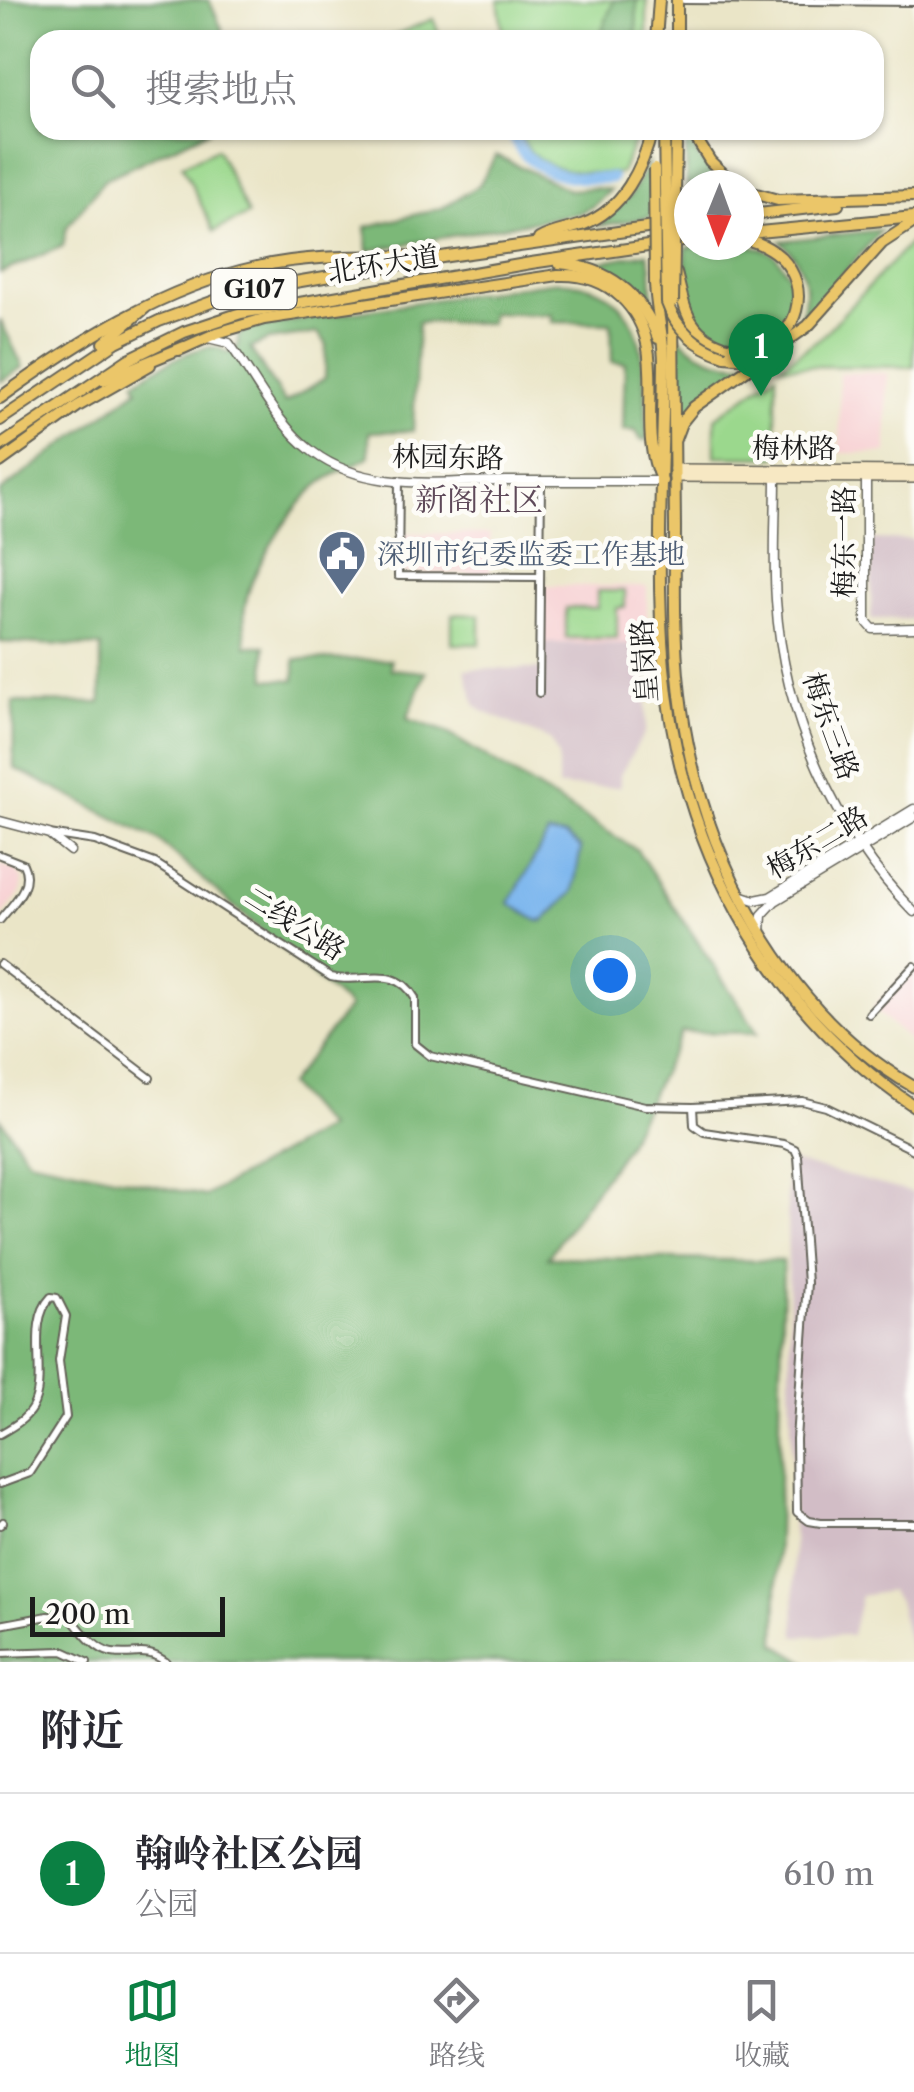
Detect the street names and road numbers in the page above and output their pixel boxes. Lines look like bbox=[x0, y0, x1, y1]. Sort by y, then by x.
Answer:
street label: 北环大道 bbox=[325, 238, 441, 290]
road number: G107 bbox=[212, 269, 296, 309]
street label: 梅林路 bbox=[752, 431, 836, 465]
street label: 林园东路 bbox=[392, 439, 504, 475]
street label: 梅东一路 bbox=[827, 486, 861, 598]
street label: 皇岗路 bbox=[624, 618, 664, 704]
street label: 梅东三路 bbox=[796, 668, 866, 784]
street label: 梅东二路 bbox=[760, 799, 874, 885]
street label: 二线公路 bbox=[238, 879, 352, 967]

